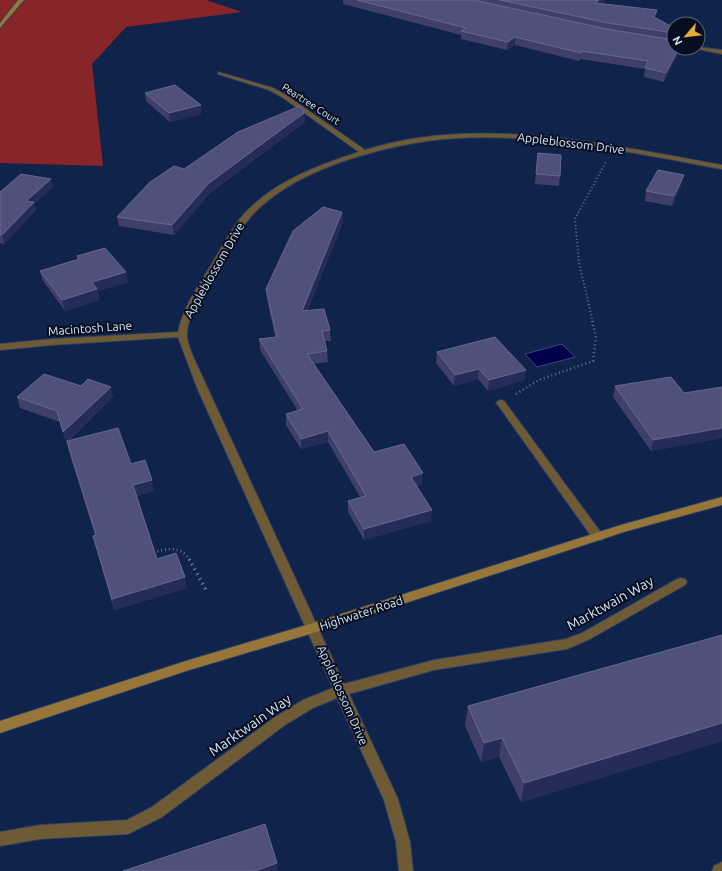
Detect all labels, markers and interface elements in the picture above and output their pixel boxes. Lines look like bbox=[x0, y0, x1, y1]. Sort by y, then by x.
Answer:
north arrow bbox=[666, 16, 706, 56]
text: N bbox=[670, 34, 684, 47]
street label: Peartree Court bbox=[280, 81, 342, 127]
street label: Appleblossom Drive bbox=[517, 130, 625, 156]
street label: Appleblossom Drive bbox=[181, 220, 247, 320]
street label: Macintosh Lane bbox=[48, 319, 132, 337]
street label: Marktwain Way bbox=[564, 572, 656, 633]
street label: Highwater Road bbox=[318, 593, 404, 633]
street label: Appleblossom Drive bbox=[315, 643, 371, 747]
street label: Marktwain Way bbox=[206, 691, 294, 759]

